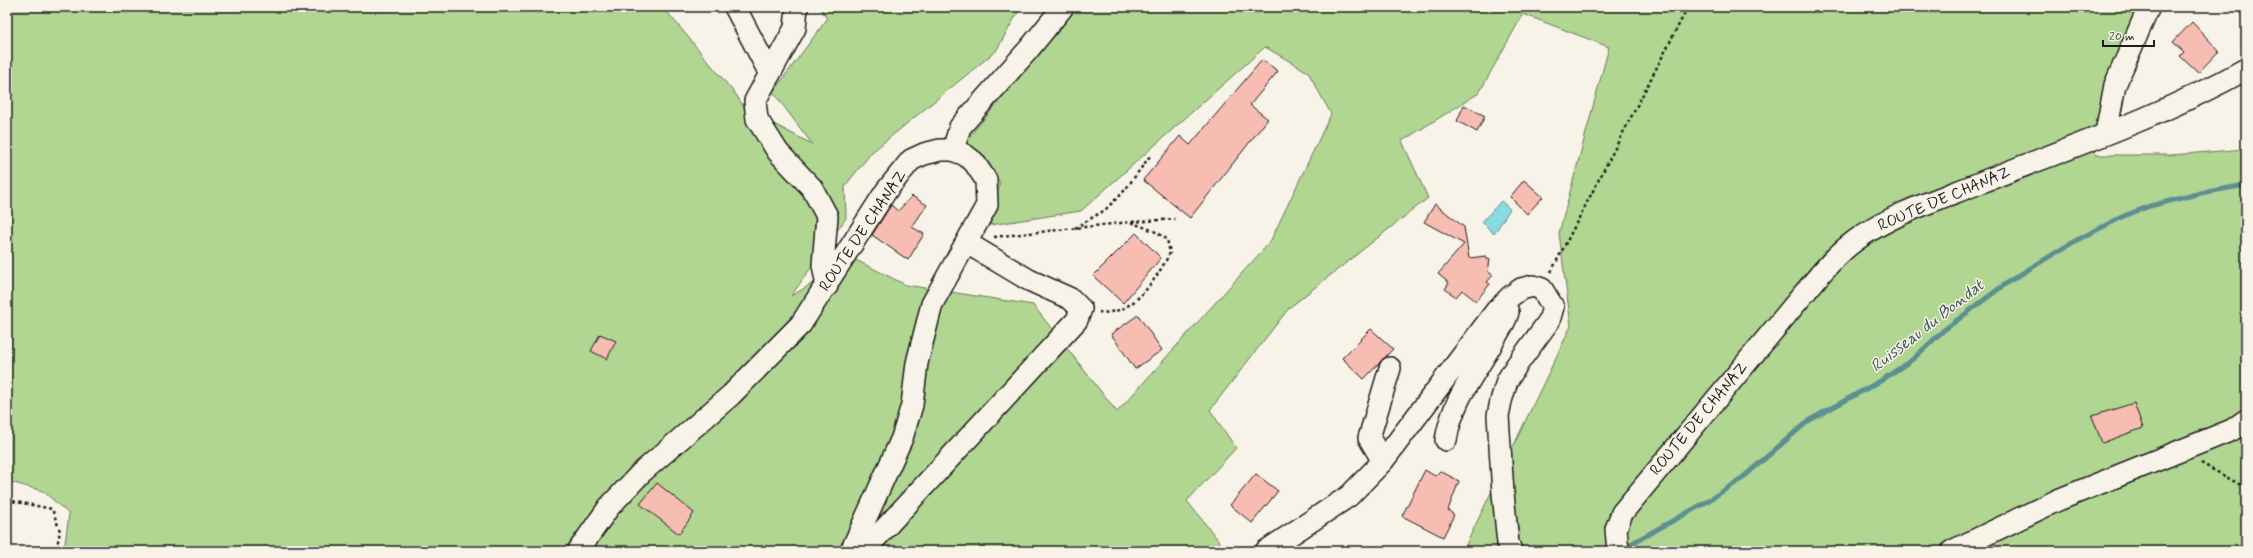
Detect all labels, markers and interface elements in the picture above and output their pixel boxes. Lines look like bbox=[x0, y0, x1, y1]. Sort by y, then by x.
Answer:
scale bar bbox=[2103, 22, 2154, 48]
text: 20 m bbox=[2109, 29, 2135, 45]
street label: ROUTE DE CHANAZ bbox=[1875, 162, 2013, 236]
street label: ROUTE DE CHANAZ bbox=[815, 166, 911, 296]
water label: Ruisseau du Bondat bbox=[1866, 274, 1989, 377]
street label: ROUTE DE CHANAZ bbox=[1645, 358, 1753, 480]

